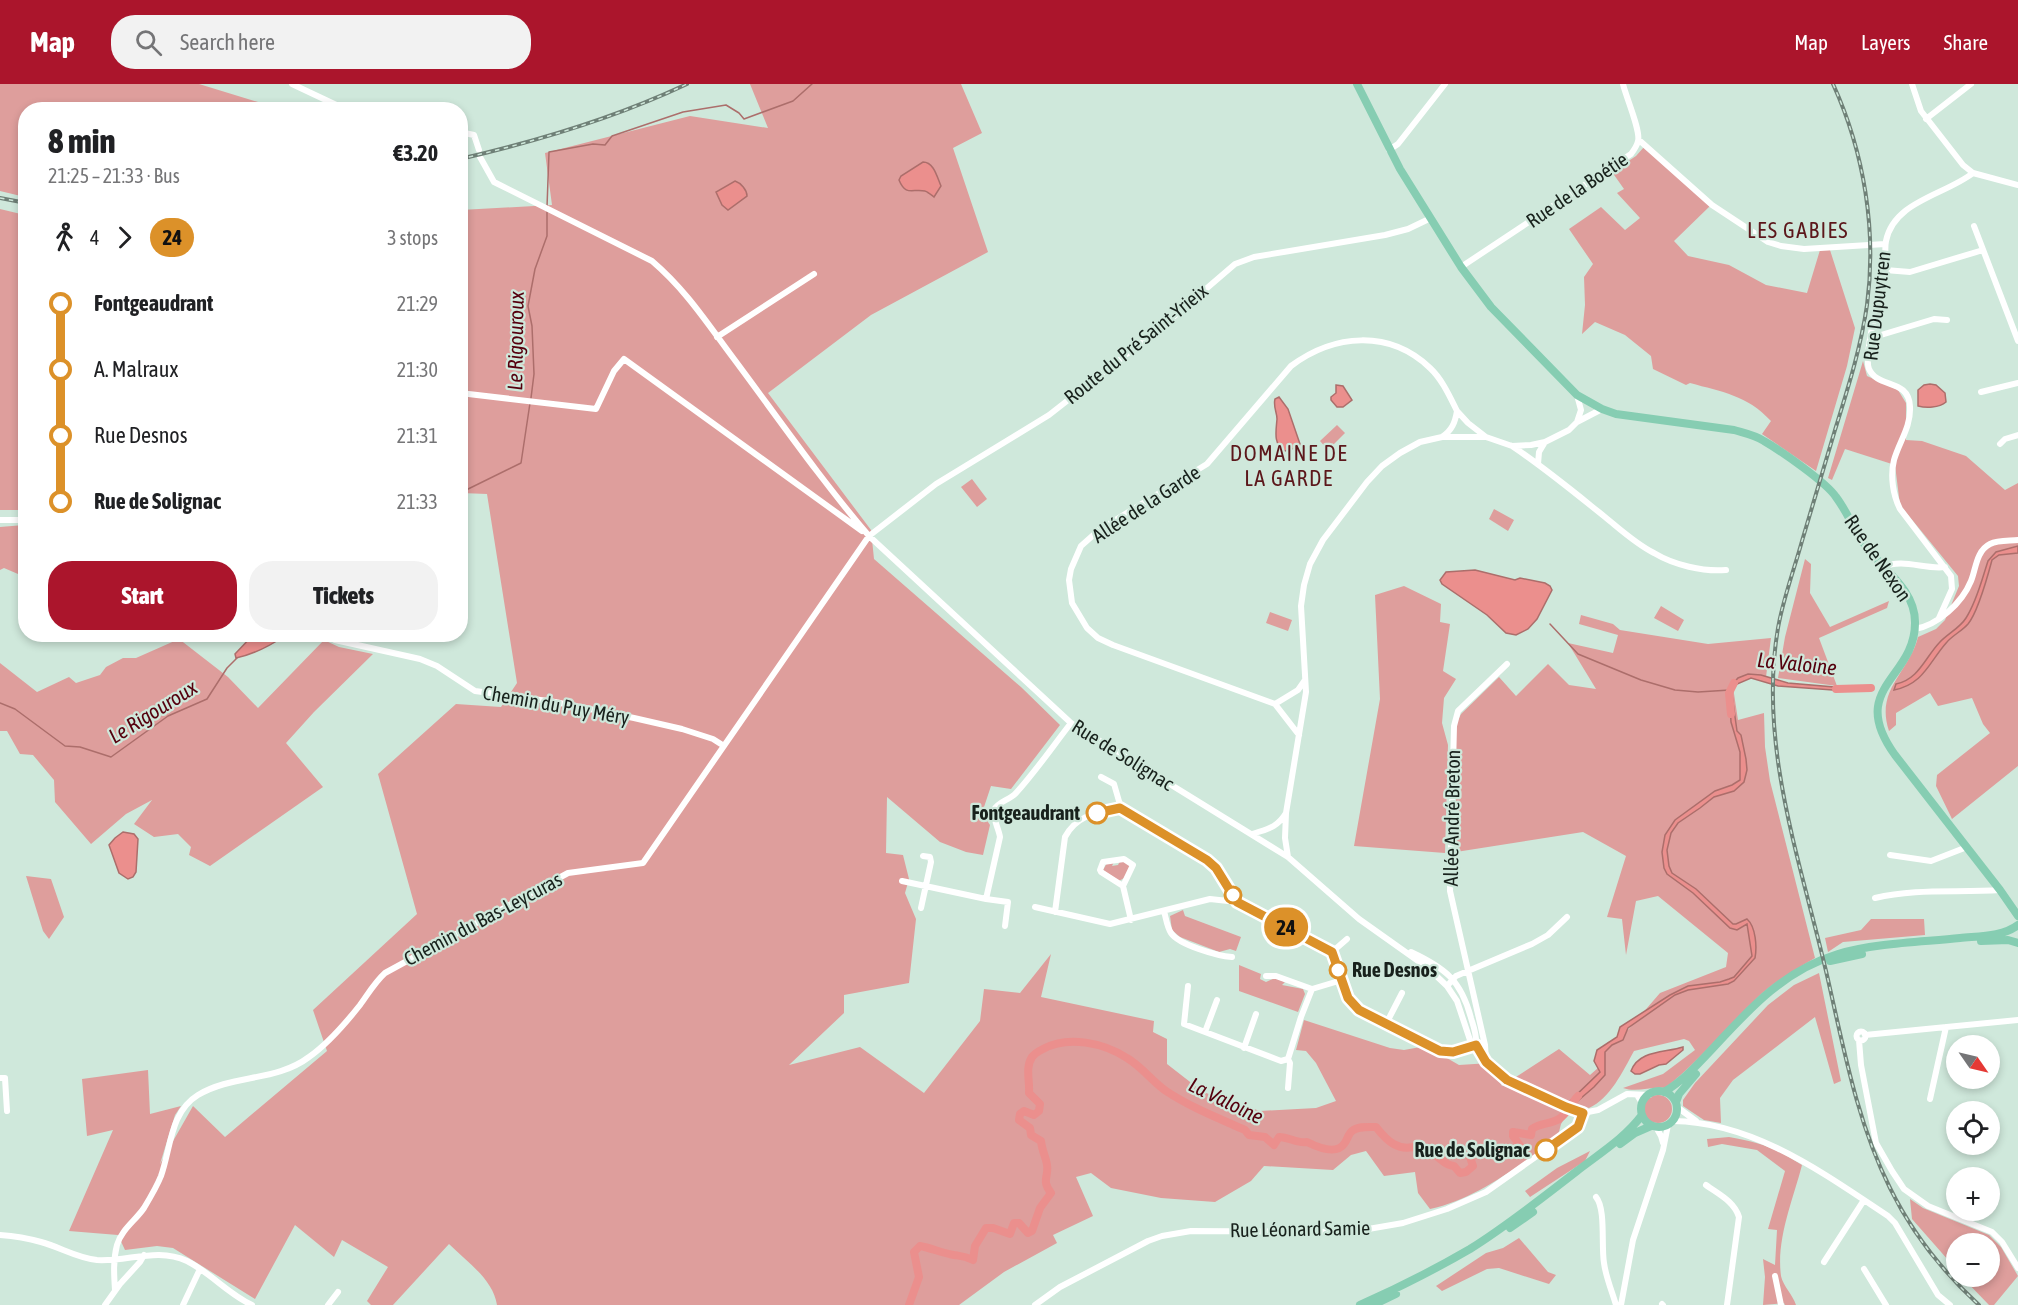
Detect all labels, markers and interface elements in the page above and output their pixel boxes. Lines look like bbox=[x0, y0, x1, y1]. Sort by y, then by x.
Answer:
search box bbox=[111, 15, 531, 69]
text: Map bbox=[30, 26, 75, 58]
icon: search bbox=[132, 26, 165, 59]
text: Search here bbox=[180, 29, 275, 55]
text: Map bbox=[1794, 30, 1828, 54]
text: Layers bbox=[1861, 30, 1911, 54]
text: Share bbox=[1944, 30, 1988, 54]
text: 8 min bbox=[48, 122, 115, 160]
text: €3.20 bbox=[393, 140, 438, 166]
street label: Rue de la Boétie bbox=[1522, 147, 1632, 232]
text: 21:25 – 21:33 · Bus bbox=[48, 164, 180, 187]
district label: LES GABIES bbox=[1747, 217, 1849, 243]
icon: walk bbox=[48, 221, 81, 254]
icon: forward bbox=[108, 221, 141, 254]
text: 24 bbox=[162, 225, 182, 249]
text: 4 bbox=[90, 226, 99, 249]
text: 3 stops bbox=[387, 226, 438, 249]
street label: Rue Dupuytren bbox=[1858, 250, 1895, 362]
street label: Route du Pré Saint-Yrieix bbox=[1059, 279, 1212, 408]
text: Fontgeaudrant bbox=[94, 290, 213, 316]
water label: Le Rigouroux bbox=[502, 291, 528, 391]
text: 21:29 bbox=[397, 292, 438, 315]
text: A. Malraux bbox=[94, 356, 178, 382]
text: 21:30 bbox=[397, 358, 438, 381]
text: Rue Desnos bbox=[94, 422, 187, 448]
text: 21:31 bbox=[397, 424, 438, 447]
district label: DOMAINE DE LA GARDE bbox=[1230, 440, 1348, 491]
street label: Allée de la Garde bbox=[1087, 460, 1204, 547]
text: Rue de Solignac bbox=[94, 488, 221, 514]
text: 21:33 bbox=[397, 490, 438, 513]
street label: Rue de Nexon bbox=[1840, 510, 1917, 605]
button: Start bbox=[48, 561, 237, 630]
button: Tickets bbox=[249, 561, 438, 630]
water label: La Valoine bbox=[1756, 647, 1838, 679]
water label: Le Rigouroux bbox=[104, 674, 201, 748]
street label: Chemin du Puy Méry bbox=[481, 680, 631, 729]
street label: Rue de Solignac bbox=[1068, 714, 1179, 795]
street label: Allée André Breton bbox=[1439, 749, 1464, 887]
place label: Fontgeaudrant bbox=[972, 801, 1080, 824]
marker: Fontgeaudrant bbox=[1086, 802, 1108, 824]
street label: Chemin du Bas-Leycuras bbox=[400, 867, 566, 970]
unlabelled marker bbox=[1224, 886, 1242, 904]
line badge: 24 bbox=[1259, 908, 1313, 946]
text: 24 bbox=[1276, 915, 1296, 939]
place label: Rue Desnos bbox=[1352, 958, 1437, 981]
marker: Rue Desnos bbox=[1329, 961, 1347, 979]
north arrow bbox=[1946, 1035, 2000, 1089]
map controls bbox=[1946, 1035, 2000, 1287]
water label: La Valoine bbox=[1185, 1072, 1268, 1128]
button: locate bbox=[1946, 1101, 2000, 1155]
place label: Rue de Solignac bbox=[1415, 1138, 1531, 1161]
marker: Rue de Solignac bbox=[1535, 1139, 1557, 1161]
button: + bbox=[1946, 1167, 2000, 1221]
street label: Rue Léonard Samie bbox=[1230, 1216, 1370, 1241]
button: − bbox=[1946, 1233, 2000, 1287]

